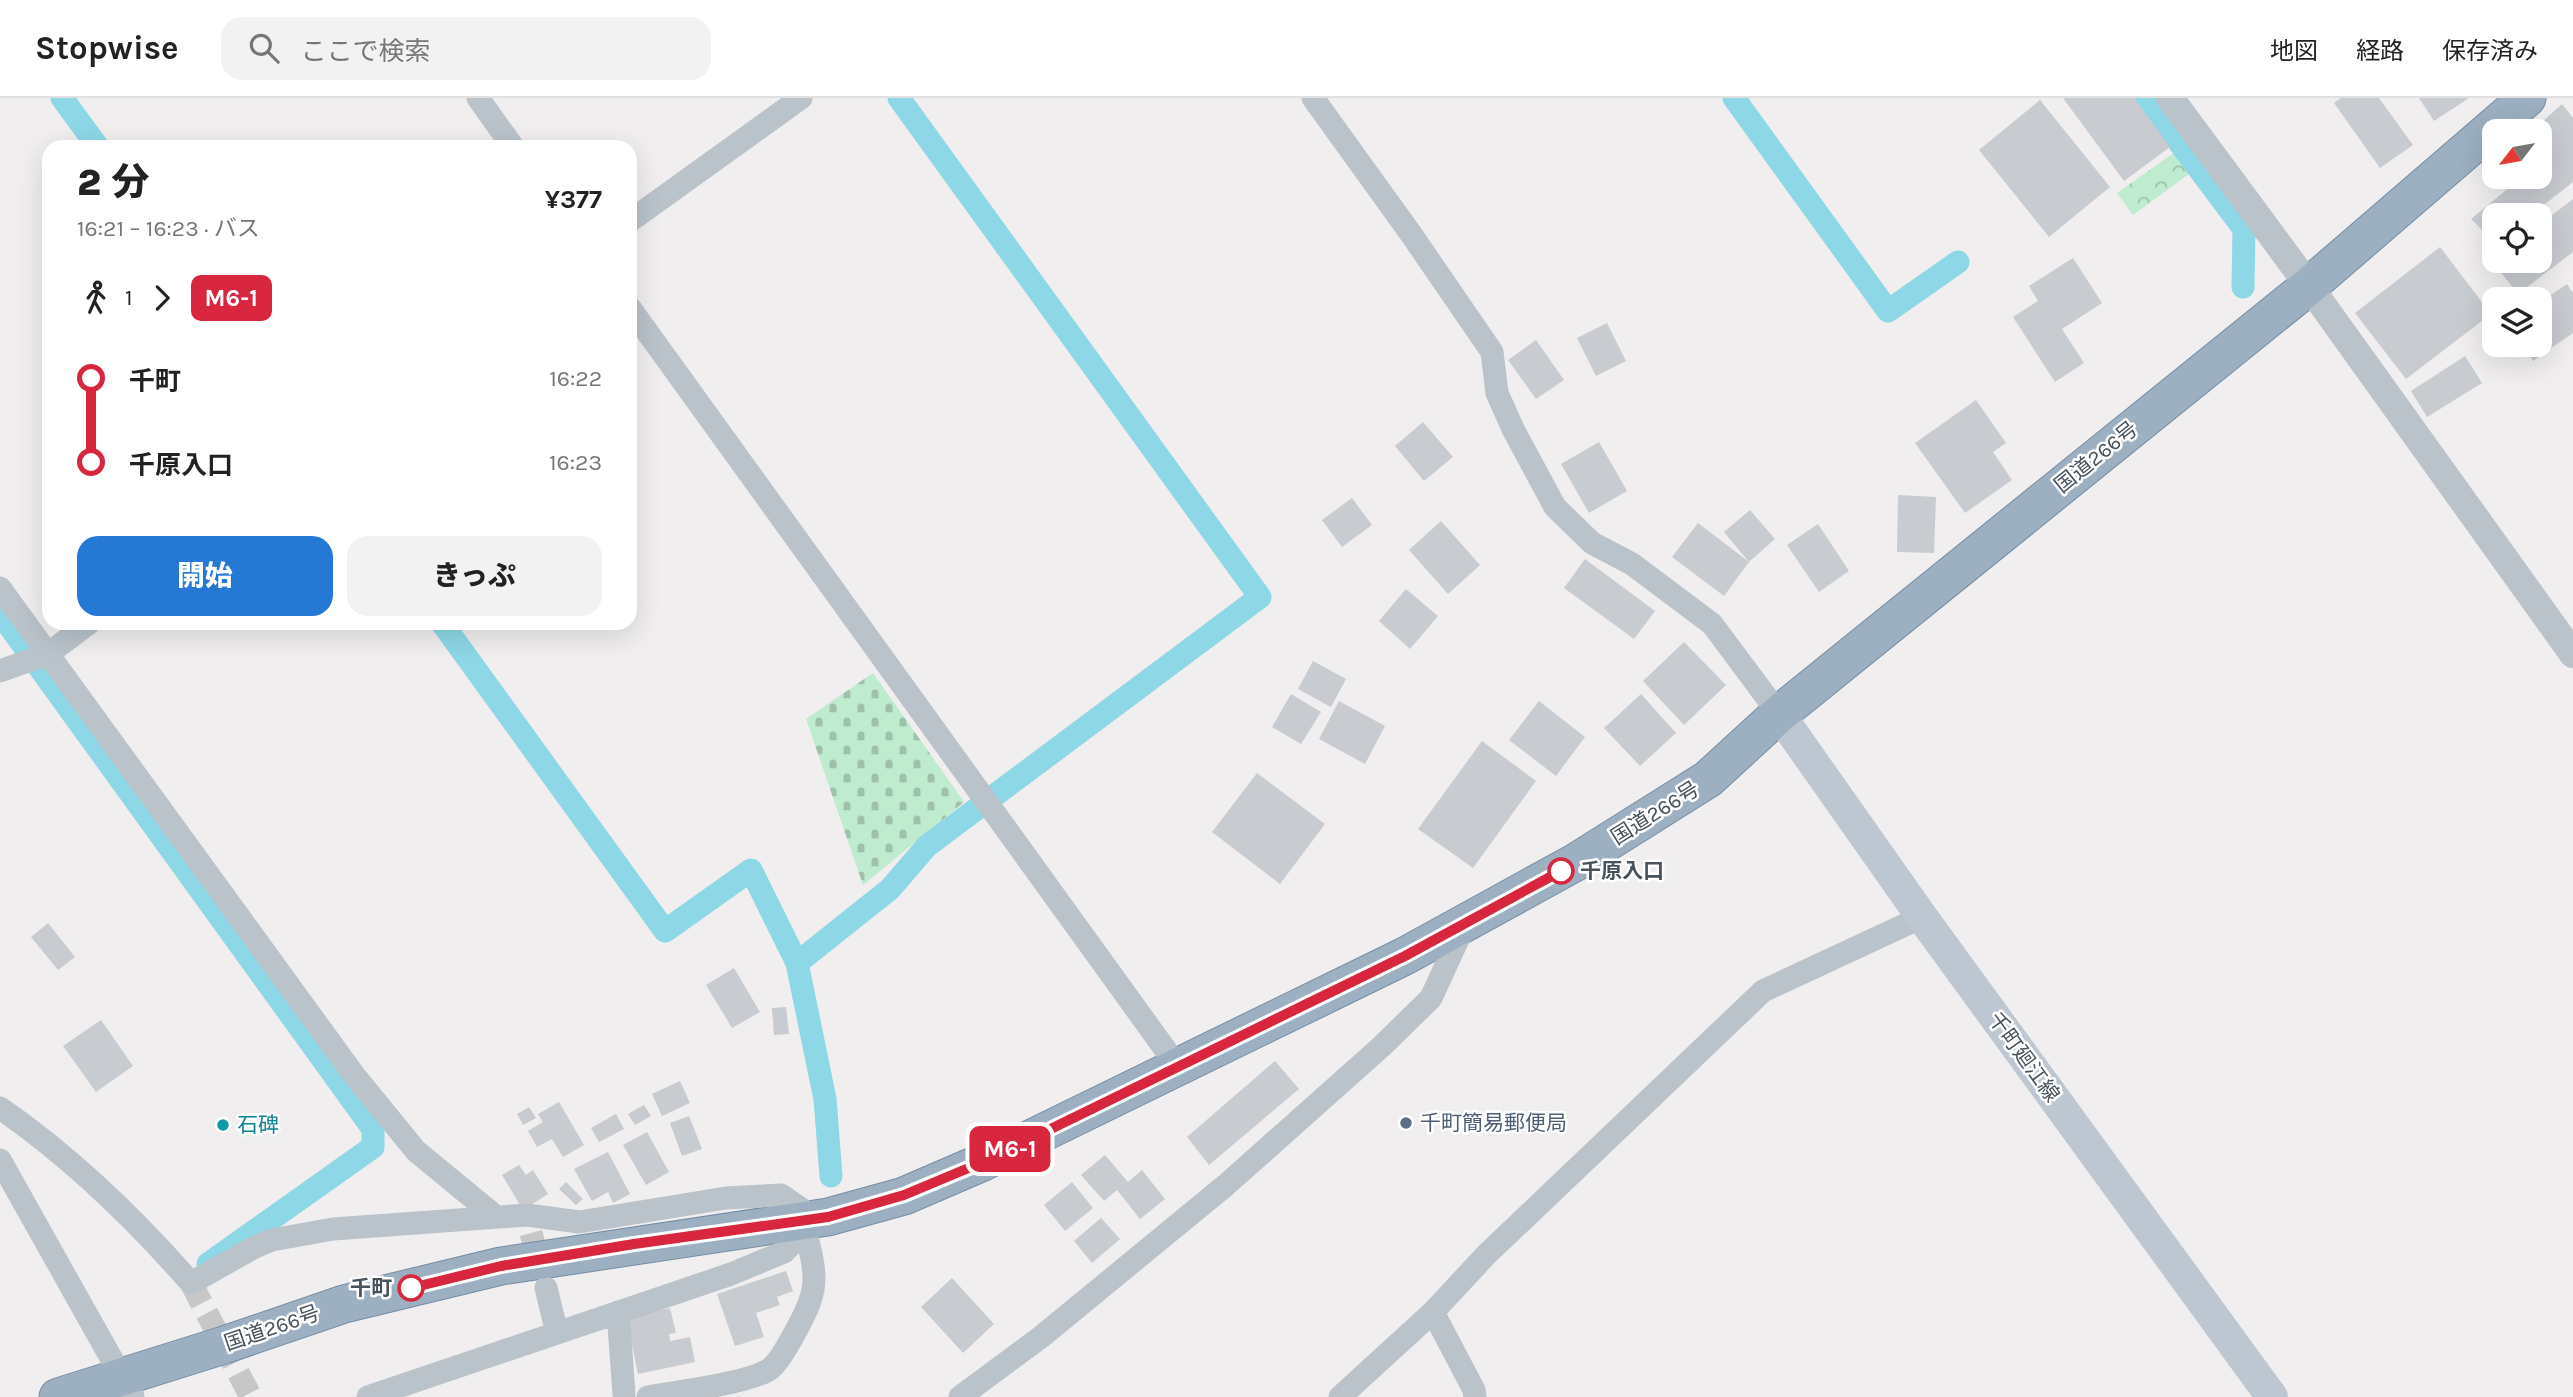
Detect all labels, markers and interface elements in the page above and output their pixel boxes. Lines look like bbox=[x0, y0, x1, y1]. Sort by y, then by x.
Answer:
search box bbox=[221, 17, 711, 80]
text: Stopwise bbox=[35, 29, 179, 67]
icon: search bbox=[245, 29, 283, 67]
text: ここで検索 bbox=[301, 36, 431, 67]
text: 地図 bbox=[2270, 37, 2318, 65]
text: 経路 bbox=[2356, 37, 2404, 65]
text: 保存済み bbox=[2442, 37, 2538, 65]
north arrow bbox=[2482, 119, 2552, 189]
map controls bbox=[2482, 119, 2552, 357]
text: 2 分 bbox=[77, 160, 149, 205]
text: ¥377 bbox=[545, 184, 602, 215]
button: locate bbox=[2482, 203, 2552, 273]
text: 16:21 – 16:23 · バス bbox=[77, 215, 260, 242]
icon: walk bbox=[77, 279, 115, 317]
icon: forward bbox=[143, 279, 181, 317]
text: 1 bbox=[125, 284, 133, 311]
text: M6-1 bbox=[205, 284, 258, 312]
button: layers bbox=[2482, 287, 2552, 357]
text: 16:22 bbox=[549, 365, 602, 392]
text: 千町 bbox=[129, 366, 181, 397]
street label: 国道266号 bbox=[2050, 416, 2142, 498]
text: 16:23 bbox=[549, 449, 602, 476]
text: 千原入口 bbox=[129, 450, 233, 481]
button: 開始 bbox=[77, 536, 333, 616]
button: きっぷ bbox=[347, 536, 602, 616]
street label: 国道266号 bbox=[1607, 777, 1703, 849]
marker: 千原入口 bbox=[1548, 858, 1574, 884]
place label: 千原入口 bbox=[1580, 859, 1664, 883]
street label: 千町廻江線 bbox=[1983, 1007, 2065, 1107]
place label: 千町簡易郵便局 bbox=[1420, 1111, 1567, 1135]
place label: 石碑 bbox=[237, 1113, 279, 1137]
marker: 千町簡易郵便局 bbox=[1398, 1115, 1414, 1131]
marker: 石碑 bbox=[215, 1117, 231, 1133]
line badge: M6-1 bbox=[961, 1126, 1059, 1172]
text: M6-1 bbox=[983, 1135, 1037, 1163]
marker: 千町 bbox=[398, 1275, 424, 1301]
place label: 千町 bbox=[350, 1276, 392, 1300]
street label: 国道266号 bbox=[221, 1301, 323, 1355]

